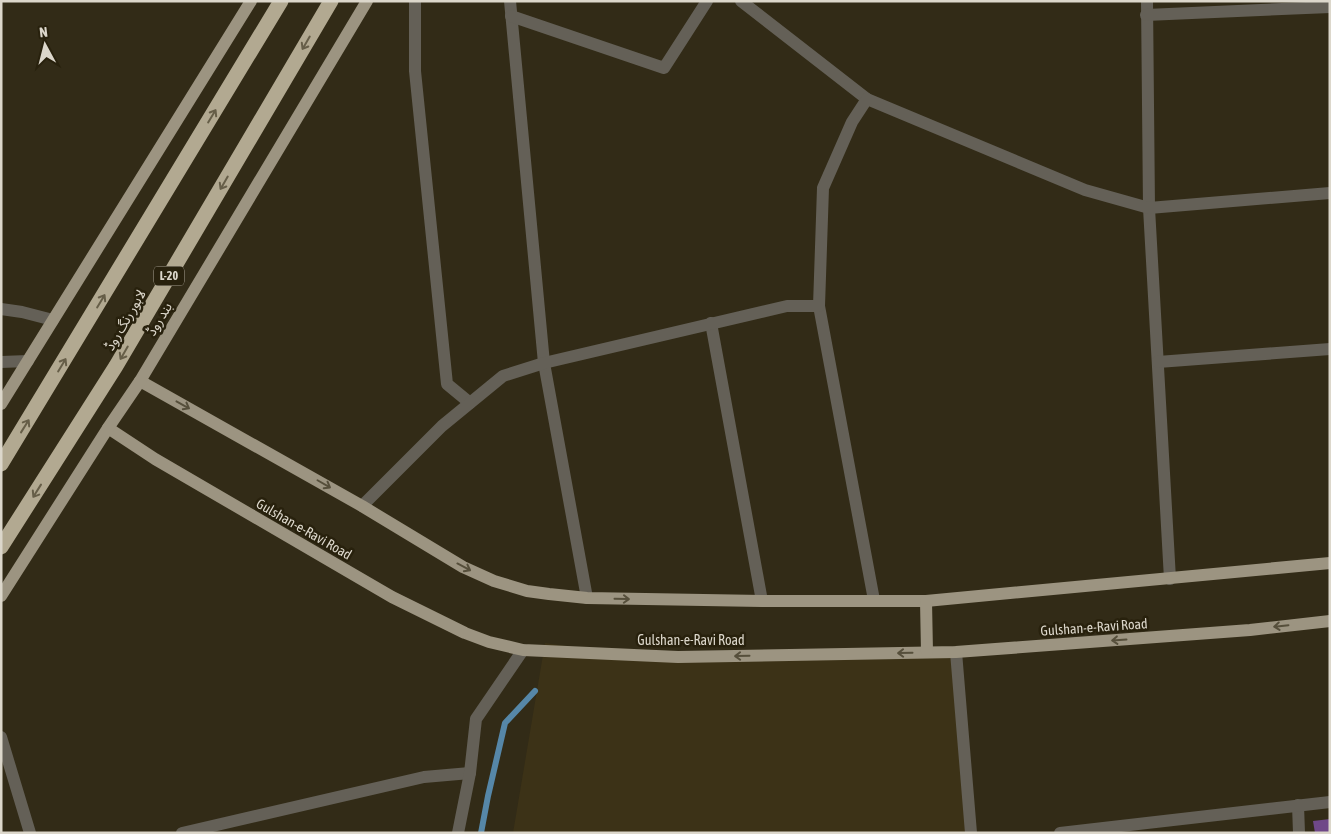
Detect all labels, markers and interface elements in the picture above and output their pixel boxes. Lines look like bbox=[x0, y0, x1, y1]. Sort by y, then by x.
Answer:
north arrow bbox=[20, 20, 70, 70]
text: N bbox=[38, 24, 48, 41]
one-way arrow bbox=[301, 36, 311, 50]
one-way arrow bbox=[207, 110, 217, 124]
one-way arrow bbox=[218, 176, 228, 190]
road number: L-20 bbox=[154, 266, 184, 286]
street label: لاہور رنگ روڈ bbox=[101, 287, 150, 354]
one-way arrow bbox=[96, 294, 106, 308]
street label: بند روڈ bbox=[143, 299, 176, 339]
one-way arrow bbox=[118, 346, 128, 360]
one-way arrow bbox=[58, 359, 68, 373]
one-way arrow bbox=[175, 400, 190, 410]
one-way arrow bbox=[19, 419, 30, 433]
one-way arrow bbox=[317, 480, 331, 490]
one-way arrow bbox=[32, 484, 42, 498]
street label: Gulshan-e-Ravi Road bbox=[253, 495, 355, 563]
one-way arrow bbox=[456, 563, 471, 572]
one-way arrow bbox=[613, 594, 629, 604]
street label: Gulshan-e-Ravi Road bbox=[1040, 615, 1148, 639]
one-way arrow bbox=[1274, 622, 1290, 631]
street label: Gulshan-e-Ravi Road bbox=[637, 632, 745, 648]
one-way arrow bbox=[1112, 635, 1128, 645]
one-way arrow bbox=[897, 648, 914, 658]
one-way arrow bbox=[735, 651, 751, 661]

